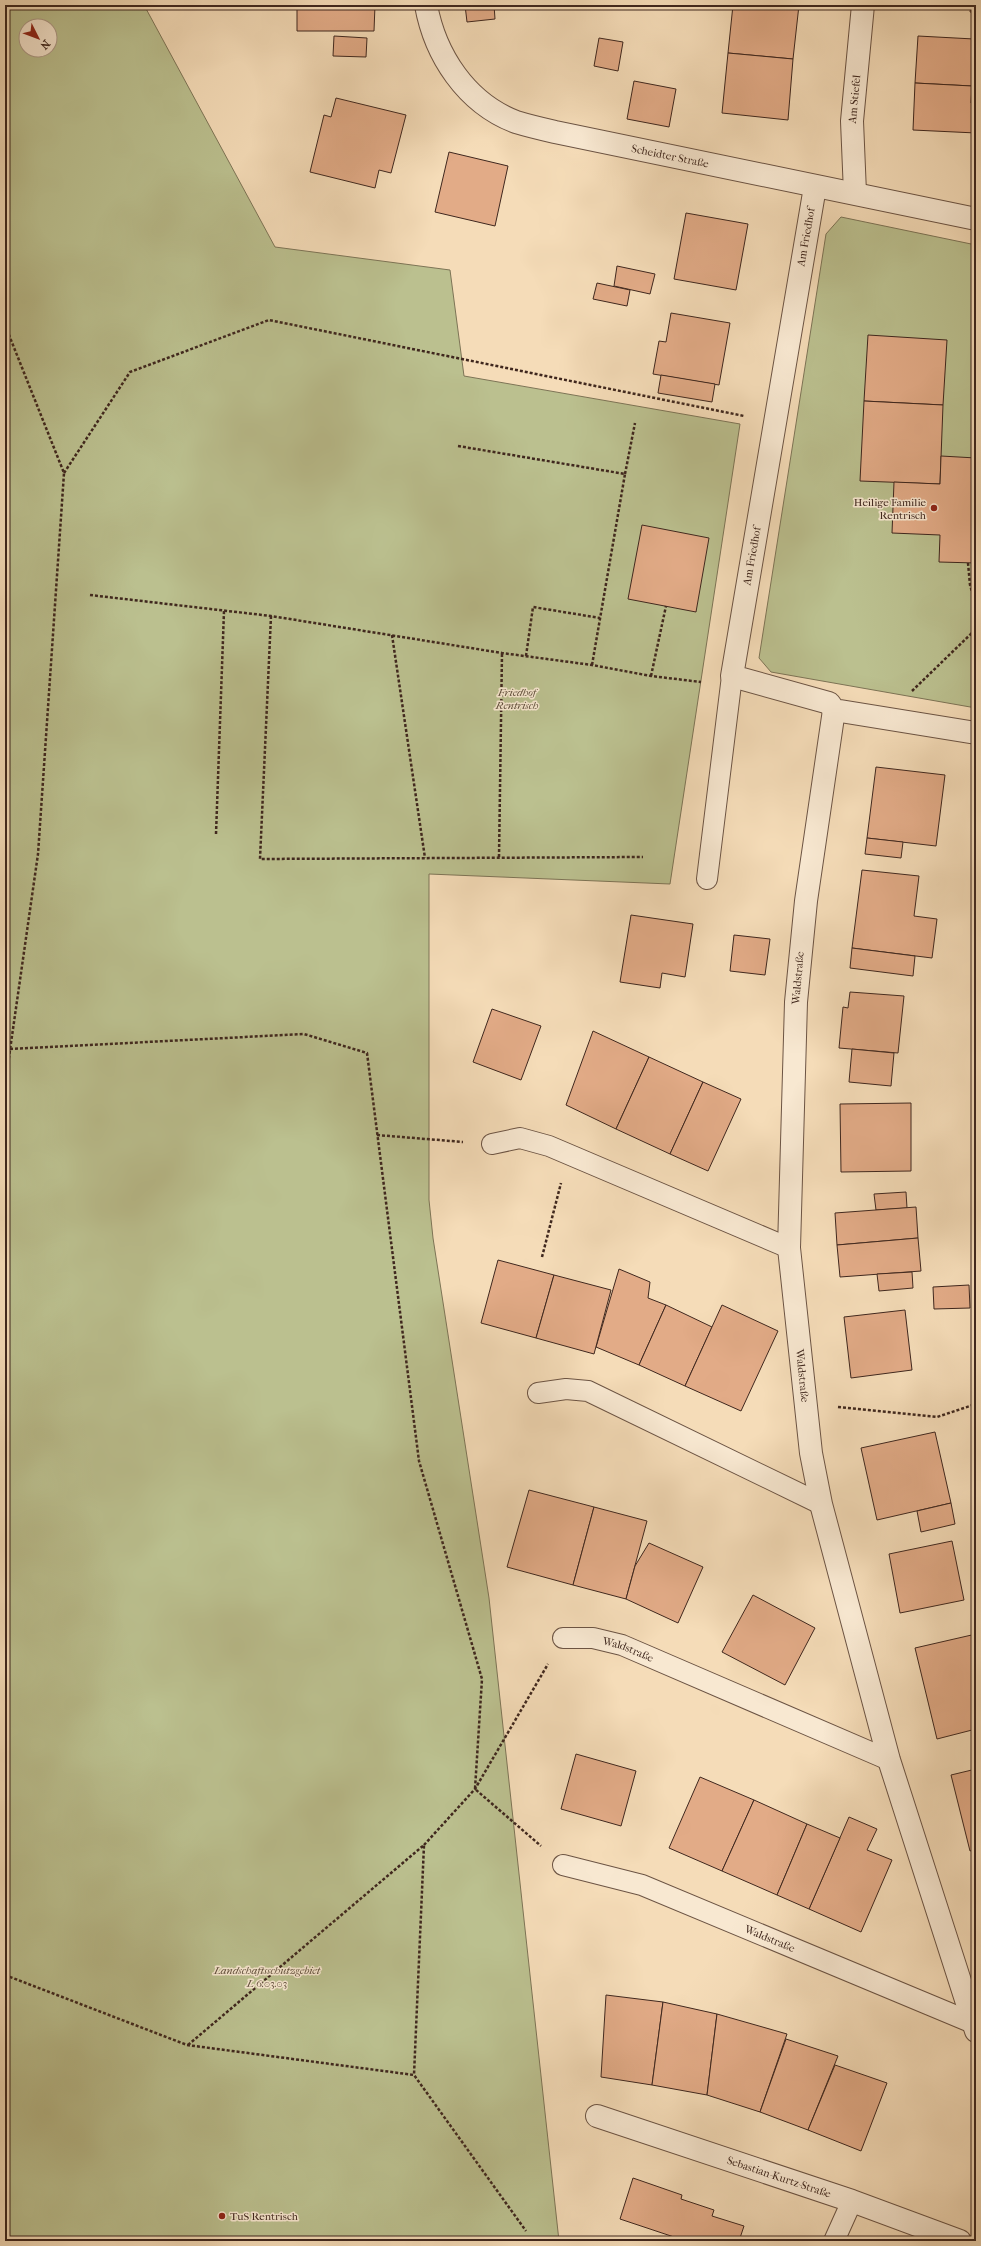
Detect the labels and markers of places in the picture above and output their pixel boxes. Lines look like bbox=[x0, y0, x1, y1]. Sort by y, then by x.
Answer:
place label: Heilige Familie Rentrisch bbox=[854, 496, 927, 522]
marker: Heilige Familie Rentrisch bbox=[929, 503, 939, 513]
place label: TuS Rentrisch bbox=[230, 2210, 299, 2223]
marker: TuS Rentrisch bbox=[217, 2211, 227, 2221]

